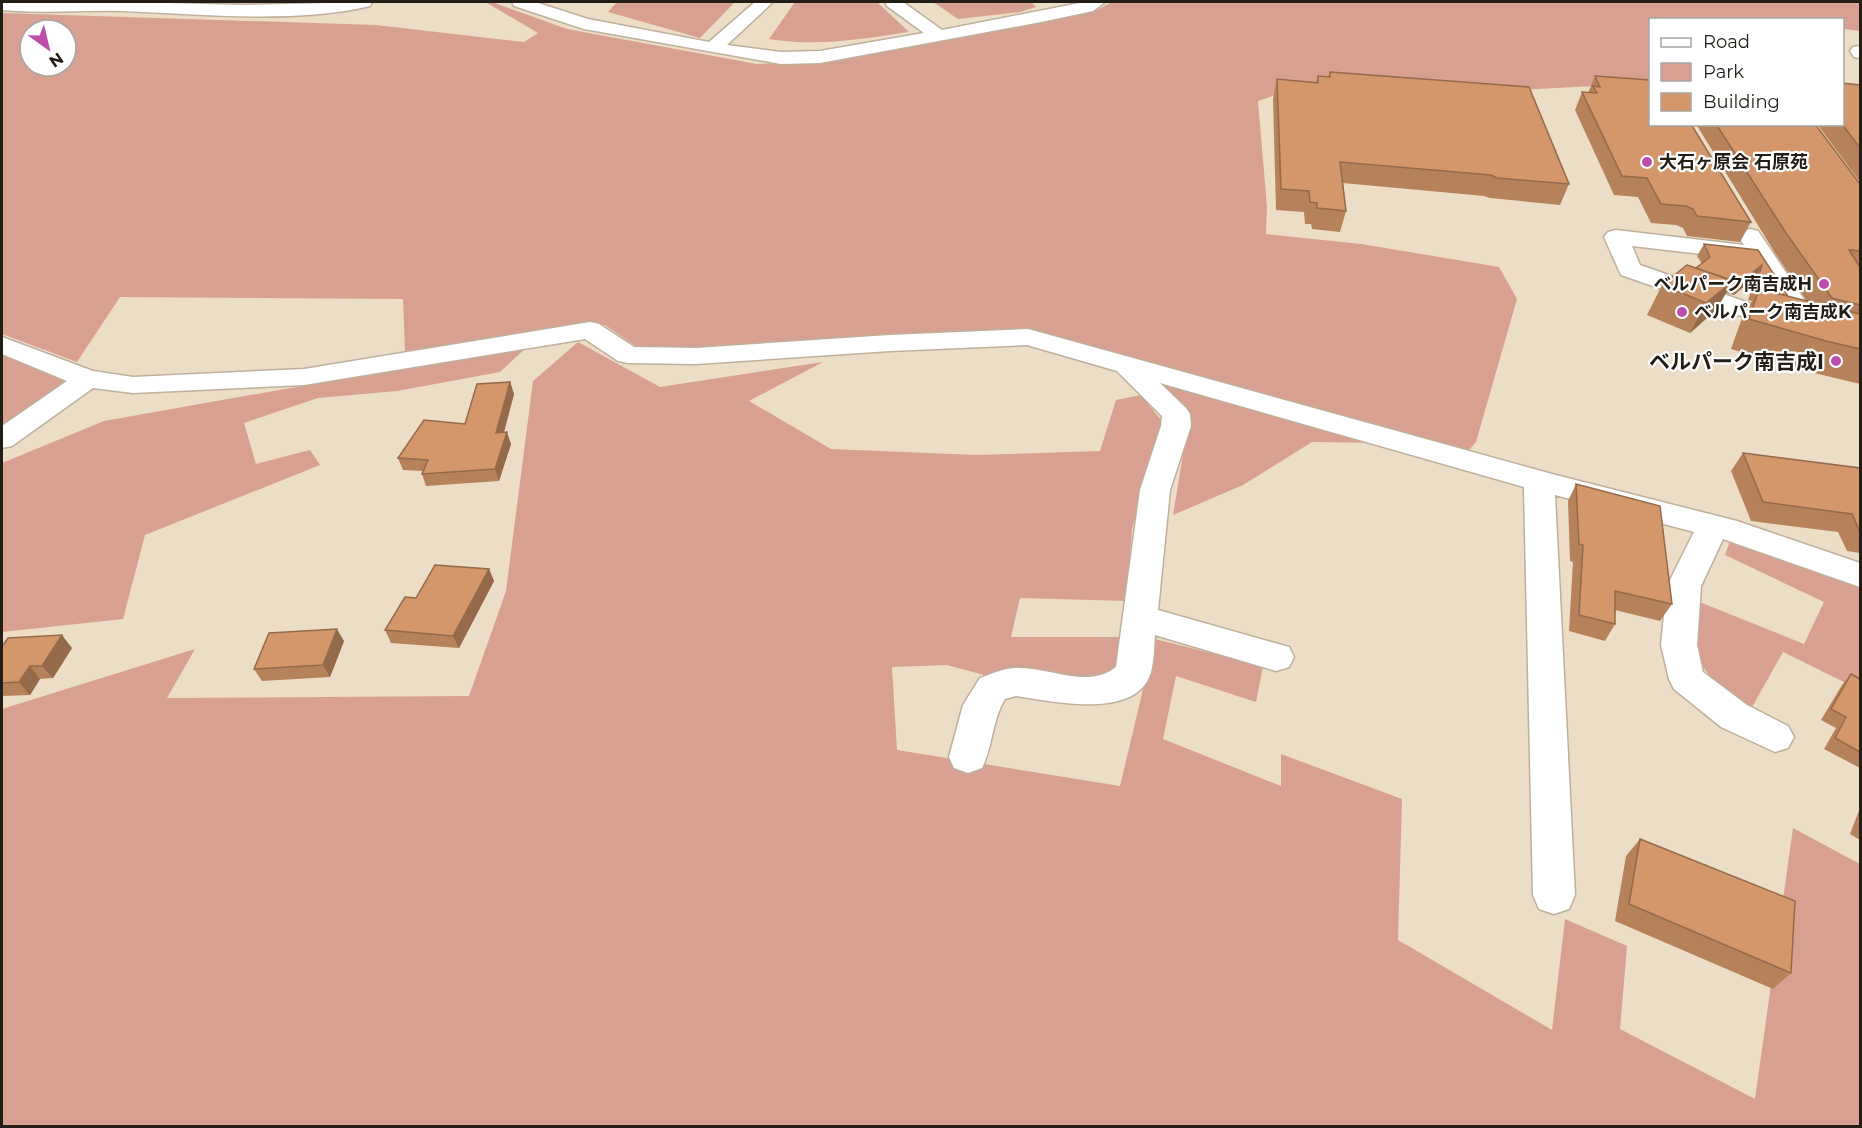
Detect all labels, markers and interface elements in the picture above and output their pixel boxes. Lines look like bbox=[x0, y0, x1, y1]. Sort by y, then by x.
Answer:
north arrow bbox=[18, 18, 78, 78]
legend bbox=[1649, 18, 1844, 126]
text: Road bbox=[1703, 31, 1750, 53]
text: N bbox=[45, 49, 67, 72]
text: Park bbox=[1703, 61, 1744, 83]
text: Building bbox=[1703, 91, 1780, 113]
place label: 大石ヶ原会 石原苑 bbox=[1659, 151, 1808, 173]
marker: 大石ヶ原会 石原苑 bbox=[1640, 155, 1654, 169]
place label: ベルパーク南吉成H bbox=[1653, 273, 1812, 295]
marker: ベルパーク南吉成H bbox=[1817, 277, 1831, 291]
place label: ベルパーク南吉成K bbox=[1694, 301, 1852, 323]
marker: ベルパーク南吉成K bbox=[1675, 305, 1689, 319]
place label: ベルパーク南吉成I bbox=[1649, 349, 1824, 374]
marker: ベルパーク南吉成I bbox=[1829, 354, 1843, 368]

